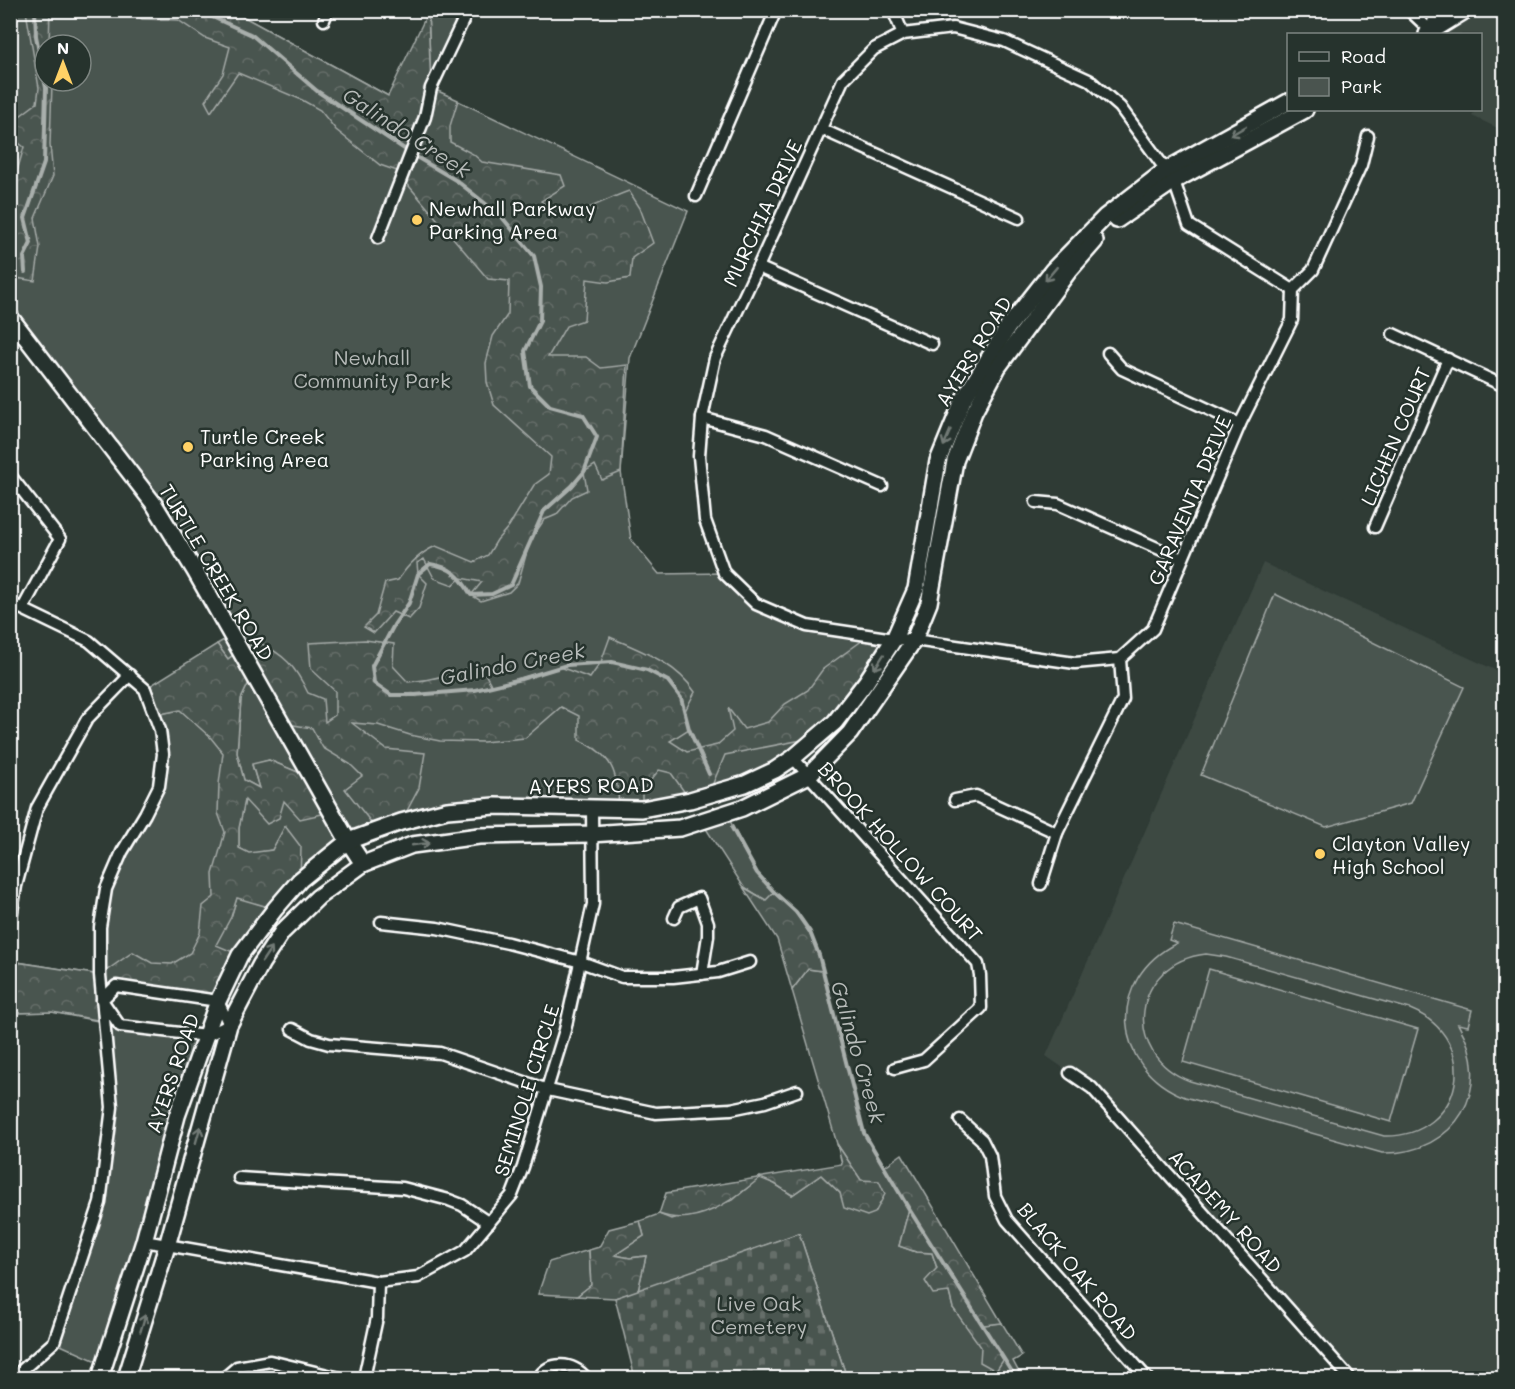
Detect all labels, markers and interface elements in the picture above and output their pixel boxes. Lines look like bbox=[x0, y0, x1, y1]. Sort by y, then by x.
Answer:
north arrow bbox=[33, 33, 93, 93]
legend bbox=[1287, 33, 1482, 111]
text: N bbox=[57, 37, 69, 58]
text: Road bbox=[1341, 44, 1386, 68]
text: Park bbox=[1341, 74, 1382, 98]
water label: Galindo Creek bbox=[338, 81, 477, 184]
one-way arrow bbox=[1230, 126, 1247, 138]
street label: MURCHIA DRIVE bbox=[717, 135, 807, 291]
place label: Newhall Parkway Parking Area bbox=[429, 195, 596, 244]
marker: Newhall Parkway Parking Area bbox=[410, 213, 424, 227]
one-way arrow bbox=[1044, 266, 1057, 282]
street label: AYERS ROAD bbox=[929, 291, 1017, 411]
park label: Newhall Community Park bbox=[293, 344, 451, 393]
street label: LICHEN COURT bbox=[1354, 363, 1436, 509]
street label: GARAVENTA DRIVE bbox=[1141, 411, 1237, 589]
place label: Turtle Creek Parking Area bbox=[200, 423, 329, 472]
one-way arrow bbox=[941, 428, 952, 447]
marker: Turtle Creek Parking Area bbox=[181, 440, 195, 454]
street label: TURTLE CREEK ROAD bbox=[154, 479, 280, 665]
water label: Galindo Creek bbox=[437, 636, 588, 690]
one-way arrow bbox=[873, 653, 885, 670]
street label: BROOK HOLLOW COURT bbox=[813, 755, 989, 947]
street label: AYERS ROAD bbox=[528, 771, 654, 799]
place label: Clayton Valley High School bbox=[1332, 830, 1471, 879]
one-way arrow bbox=[411, 838, 431, 849]
marker: Clayton Valley High School bbox=[1313, 847, 1327, 861]
one-way arrow bbox=[261, 947, 273, 963]
water label: Galindo Creek bbox=[826, 978, 892, 1127]
street label: SEMINOLE CIRCLE bbox=[487, 1001, 565, 1179]
street label: AYERS ROAD bbox=[139, 1010, 205, 1136]
one-way arrow bbox=[193, 1126, 204, 1145]
street label: ACADEMY ROAD bbox=[1164, 1144, 1288, 1278]
street label: BLACK OAK ROAD bbox=[1012, 1196, 1144, 1346]
park label: Live Oak Cemetery bbox=[711, 1290, 807, 1339]
one-way arrow bbox=[139, 1314, 150, 1333]

